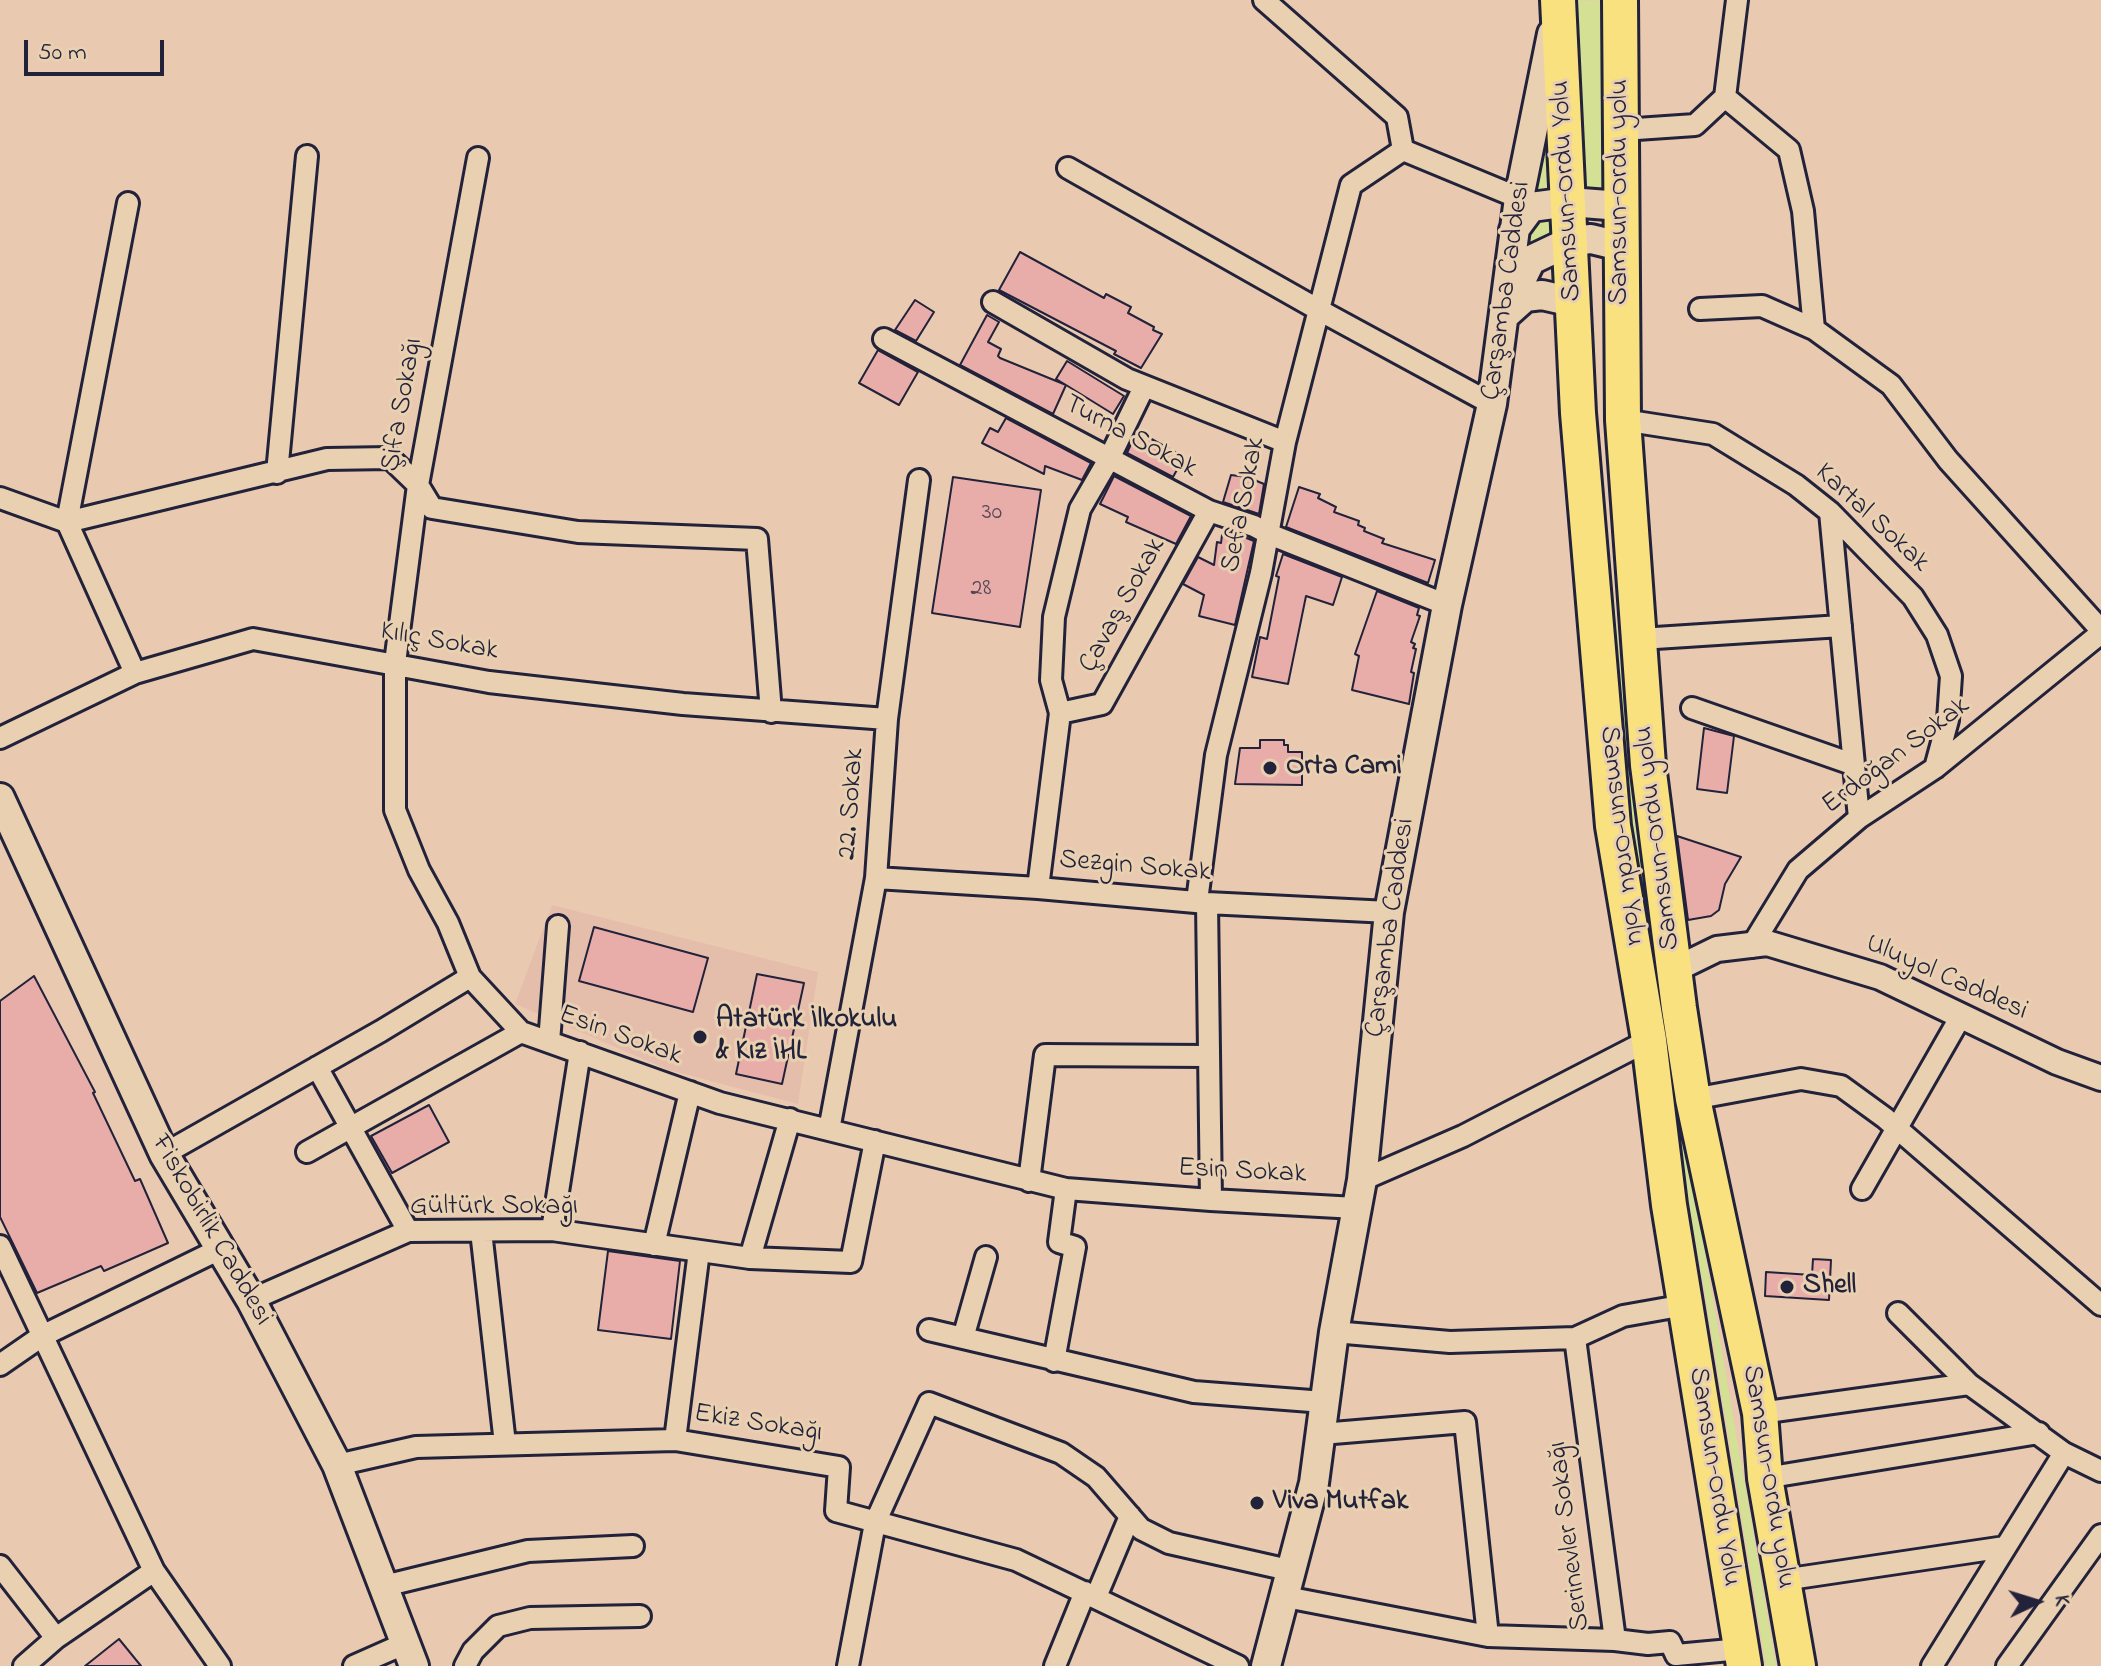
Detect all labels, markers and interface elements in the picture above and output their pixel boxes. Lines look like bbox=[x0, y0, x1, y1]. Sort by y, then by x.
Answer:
scale bar bbox=[28, 24, 168, 74]
text: 50 m bbox=[38, 36, 87, 71]
street label: Samsun-Ordu yolu bbox=[1604, 79, 1638, 305]
street label: Samsun-Ordu Yolu bbox=[1545, 80, 1591, 302]
street label: Çarşamba Caddesi bbox=[1476, 179, 1540, 403]
street label: Şifa Sokağı bbox=[376, 336, 432, 474]
street label: Turna Sokak bbox=[1058, 389, 1202, 487]
street label: Sefa Sokak bbox=[1215, 435, 1275, 575]
street label: Kartal Sokak bbox=[1807, 457, 1935, 581]
house number: 30 bbox=[982, 500, 1002, 528]
street label: Çavaş Sokak bbox=[1073, 533, 1175, 679]
house number: 28 bbox=[971, 576, 991, 604]
street label: Kılıç Sokak bbox=[377, 616, 501, 670]
street label: Erdoğan Sokak bbox=[1817, 691, 1977, 823]
street label: Samsun-Ordu Yolu bbox=[1590, 724, 1650, 948]
street label: Samsun-Ordu yolu bbox=[1629, 724, 1689, 952]
street label: 22. Sokak bbox=[832, 747, 874, 861]
place label: Orta Cami bbox=[1286, 751, 1402, 785]
marker: Orta Cami bbox=[1261, 759, 1279, 777]
street label: Çarşamba Caddesi bbox=[1360, 816, 1424, 1040]
street label: Sezgin Sokak bbox=[1058, 845, 1212, 891]
street label: Uluyol Caddesi bbox=[1860, 928, 2032, 1030]
street label: Esin Sokak bbox=[554, 999, 686, 1075]
place label: Atatürk İlkokulu & Kız İHL bbox=[716, 1004, 897, 1070]
marker: Atatürk İlkokulu & Kız İHL bbox=[691, 1028, 709, 1046]
street label: Fiskobirlik Caddesi bbox=[142, 1130, 278, 1332]
street label: Esin Sokak bbox=[1177, 1153, 1307, 1193]
street label: Gültürk Sokağı bbox=[410, 1191, 578, 1225]
place label: Shell bbox=[1803, 1270, 1856, 1304]
marker: Shell bbox=[1778, 1278, 1796, 1296]
street label: Samsun-Ordu yolu bbox=[1733, 1363, 1801, 1591]
street label: Samsun-Ordu Yolu bbox=[1679, 1365, 1747, 1589]
street label: Ekiz Sokağı bbox=[691, 1398, 825, 1452]
street label: Serinevler Sokağı bbox=[1543, 1439, 1599, 1633]
place label: Viva Mutfak bbox=[1273, 1486, 1408, 1520]
marker: Viva Mutfak bbox=[1248, 1494, 1266, 1512]
north arrow bbox=[1997, 1562, 2077, 1642]
text: K bbox=[2045, 1594, 2077, 1607]

